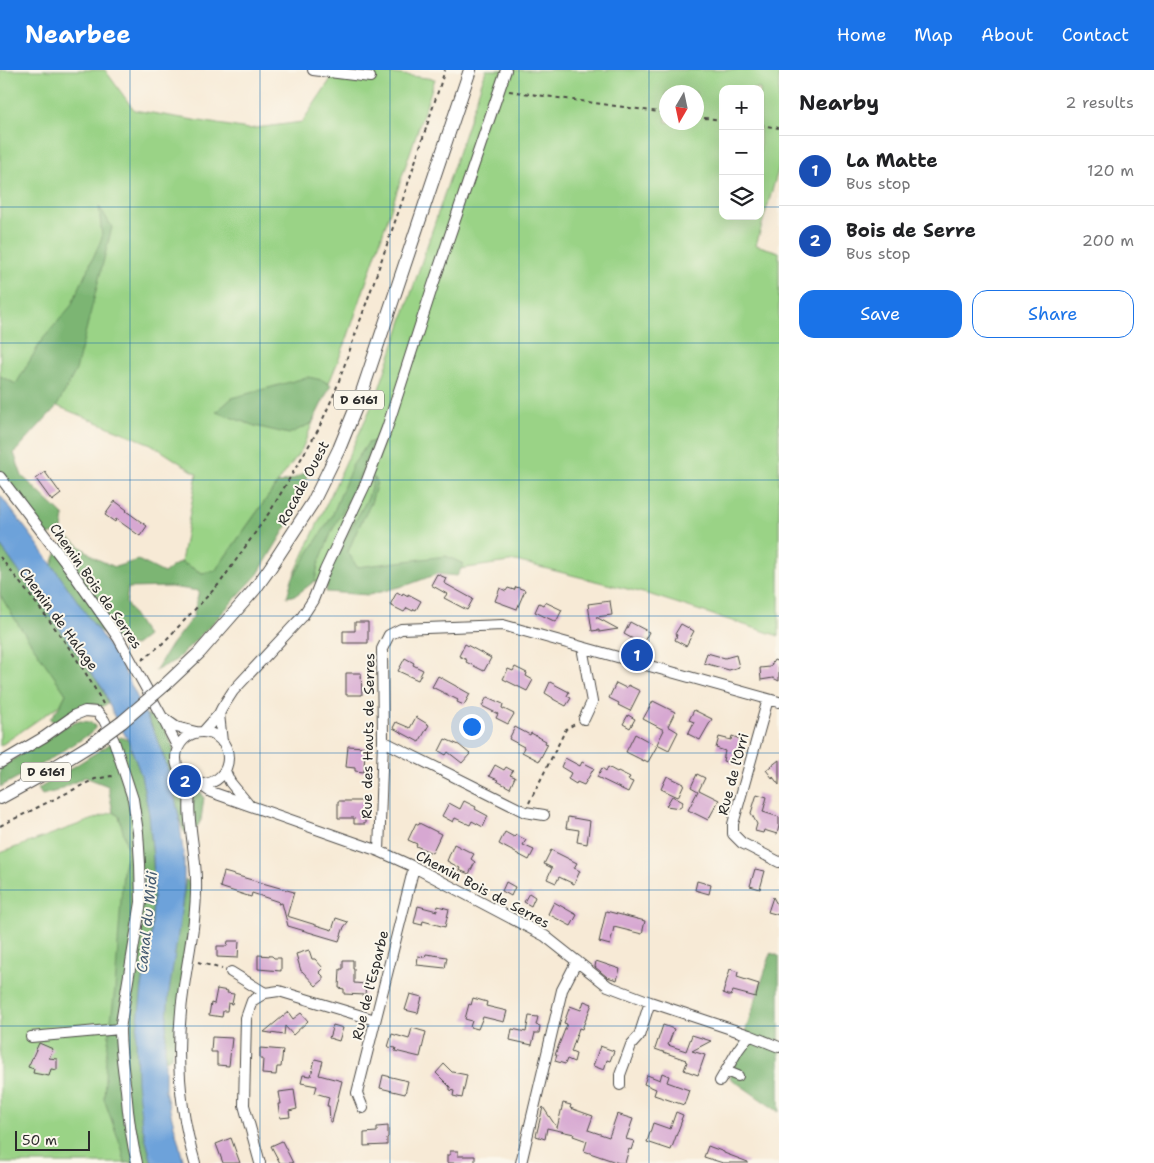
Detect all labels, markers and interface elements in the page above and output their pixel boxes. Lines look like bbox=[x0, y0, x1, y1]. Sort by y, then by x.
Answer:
text: Nearbee bbox=[25, 19, 131, 51]
text: Home bbox=[837, 23, 886, 47]
text: Map bbox=[914, 23, 953, 47]
text: About bbox=[981, 23, 1034, 47]
text: Contact bbox=[1062, 23, 1129, 47]
north arrow bbox=[659, 85, 704, 130]
map controls bbox=[719, 85, 764, 220]
button: + bbox=[719, 85, 764, 130]
text: Nearby bbox=[799, 89, 879, 117]
text: 2 results bbox=[1065, 92, 1134, 113]
button: − bbox=[719, 130, 764, 175]
text: La Matte bbox=[846, 148, 938, 173]
text: 1 bbox=[811, 160, 819, 181]
text: 120 m bbox=[1087, 160, 1134, 181]
text: Bus stop bbox=[846, 173, 911, 194]
button: layers bbox=[719, 175, 764, 220]
text: Bois de Serre bbox=[846, 218, 976, 243]
text: 2 bbox=[809, 230, 821, 251]
text: 200 m bbox=[1082, 230, 1134, 251]
text: Bus stop bbox=[846, 243, 911, 264]
button: Save bbox=[799, 290, 962, 338]
button: Share bbox=[972, 290, 1134, 338]
road number: D 6161 bbox=[334, 390, 384, 410]
street label: Rocade Ouest bbox=[273, 438, 333, 528]
street label: Chemin Bois de Serres bbox=[46, 520, 146, 652]
street label: Chemin de Halage bbox=[16, 564, 103, 674]
pin: 1 bbox=[621, 636, 653, 674]
street label: Rue des Hauts de Serres bbox=[358, 653, 378, 819]
your location bbox=[459, 714, 485, 740]
street label: Rue de l'Orri bbox=[713, 731, 753, 817]
road number: D 6161 bbox=[21, 762, 71, 782]
pin: 2 bbox=[169, 762, 201, 800]
street label: Chemin Bois de Serres bbox=[413, 846, 553, 932]
water label: Canal du Midi bbox=[132, 870, 162, 974]
street label: Rue de l'Esparbe bbox=[348, 928, 392, 1042]
scale bar bbox=[15, 1128, 90, 1151]
text: 50 m bbox=[22, 1131, 57, 1149]

